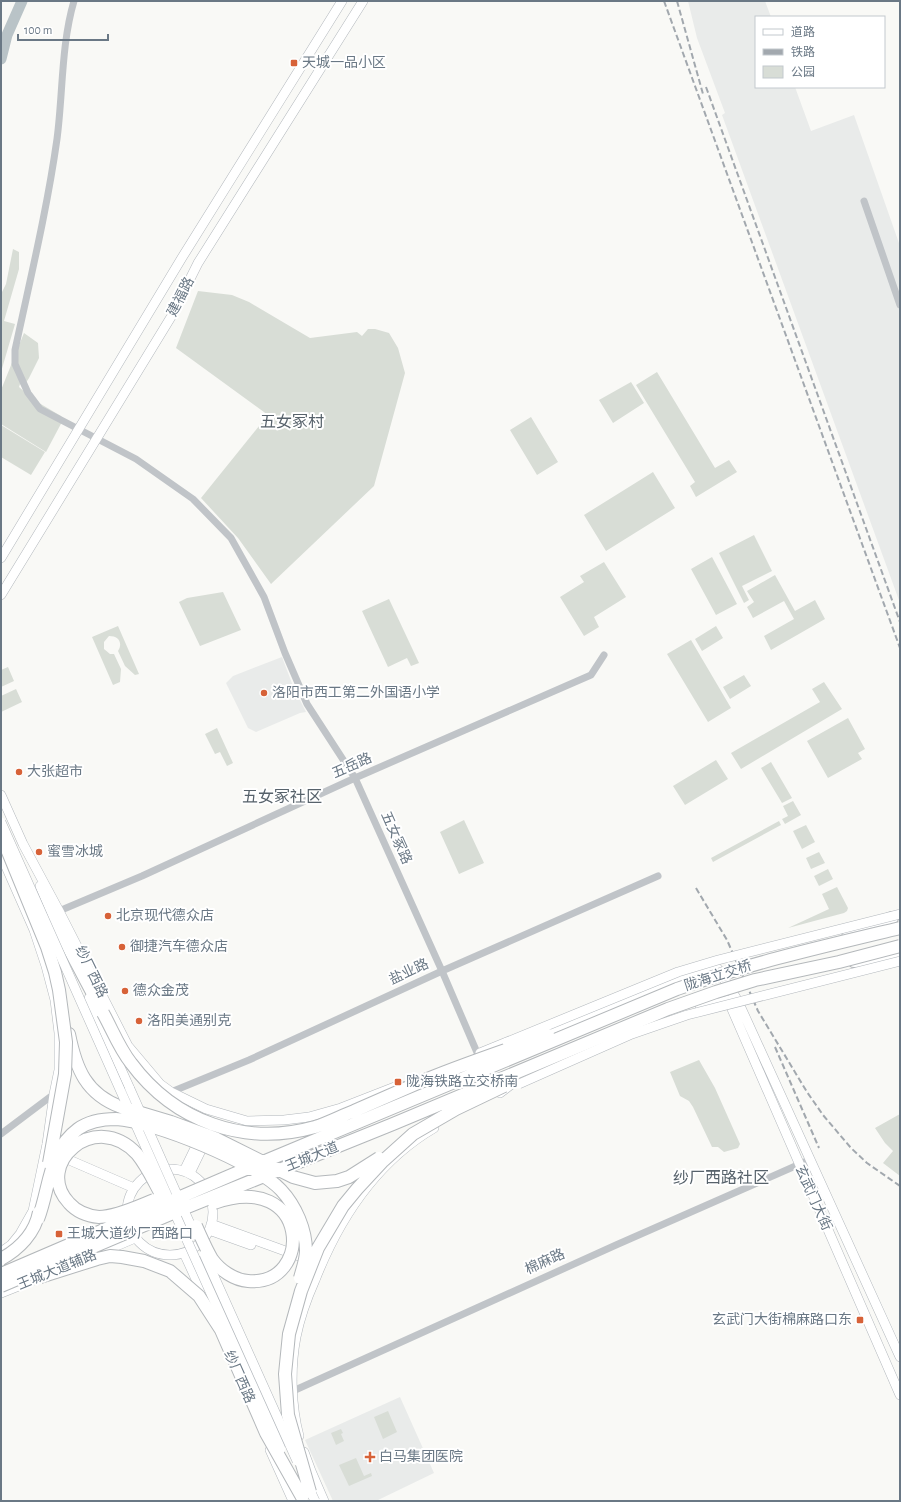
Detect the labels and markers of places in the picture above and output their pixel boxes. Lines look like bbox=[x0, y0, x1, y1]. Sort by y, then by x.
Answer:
place label: 天城一品小区 bbox=[302, 55, 386, 70]
marker: 天城一品小区 bbox=[289, 58, 299, 68]
place label: 洛阳市西工第二外国语小学 bbox=[272, 684, 440, 700]
marker: 洛阳市西工第二外国语小学 bbox=[259, 688, 269, 698]
place label: 大张超市 bbox=[27, 764, 83, 779]
marker: 大张超市 bbox=[14, 767, 24, 777]
place label: 蜜雪冰城 bbox=[47, 844, 103, 859]
marker: 蜜雪冰城 bbox=[34, 847, 44, 857]
place label: 北京现代德众店 bbox=[116, 907, 214, 923]
marker: 北京现代德众店 bbox=[103, 911, 113, 921]
place label: 御捷汽车德众店 bbox=[130, 938, 228, 954]
marker: 御捷汽车德众店 bbox=[117, 942, 127, 952]
place label: 德众金茂 bbox=[133, 982, 189, 998]
marker: 德众金茂 bbox=[120, 986, 130, 996]
place label: 洛阳美通别克 bbox=[147, 1013, 231, 1028]
marker: 洛阳美通别克 bbox=[134, 1016, 144, 1026]
place label: 陇海铁路立交桥南 bbox=[406, 1073, 518, 1089]
marker: 陇海铁路立交桥南 bbox=[393, 1077, 403, 1087]
place label: 王城大道纱厂西路口 bbox=[67, 1226, 193, 1241]
marker: 王城大道纱厂西路口 bbox=[54, 1229, 64, 1239]
place label: 玄武门大街棉麻路口东 bbox=[712, 1311, 852, 1327]
marker: 玄武门大街棉麻路口东 bbox=[855, 1315, 865, 1325]
place label: 白马集团医院 bbox=[379, 1449, 463, 1464]
marker: 白马集团医院 bbox=[364, 1451, 376, 1463]

